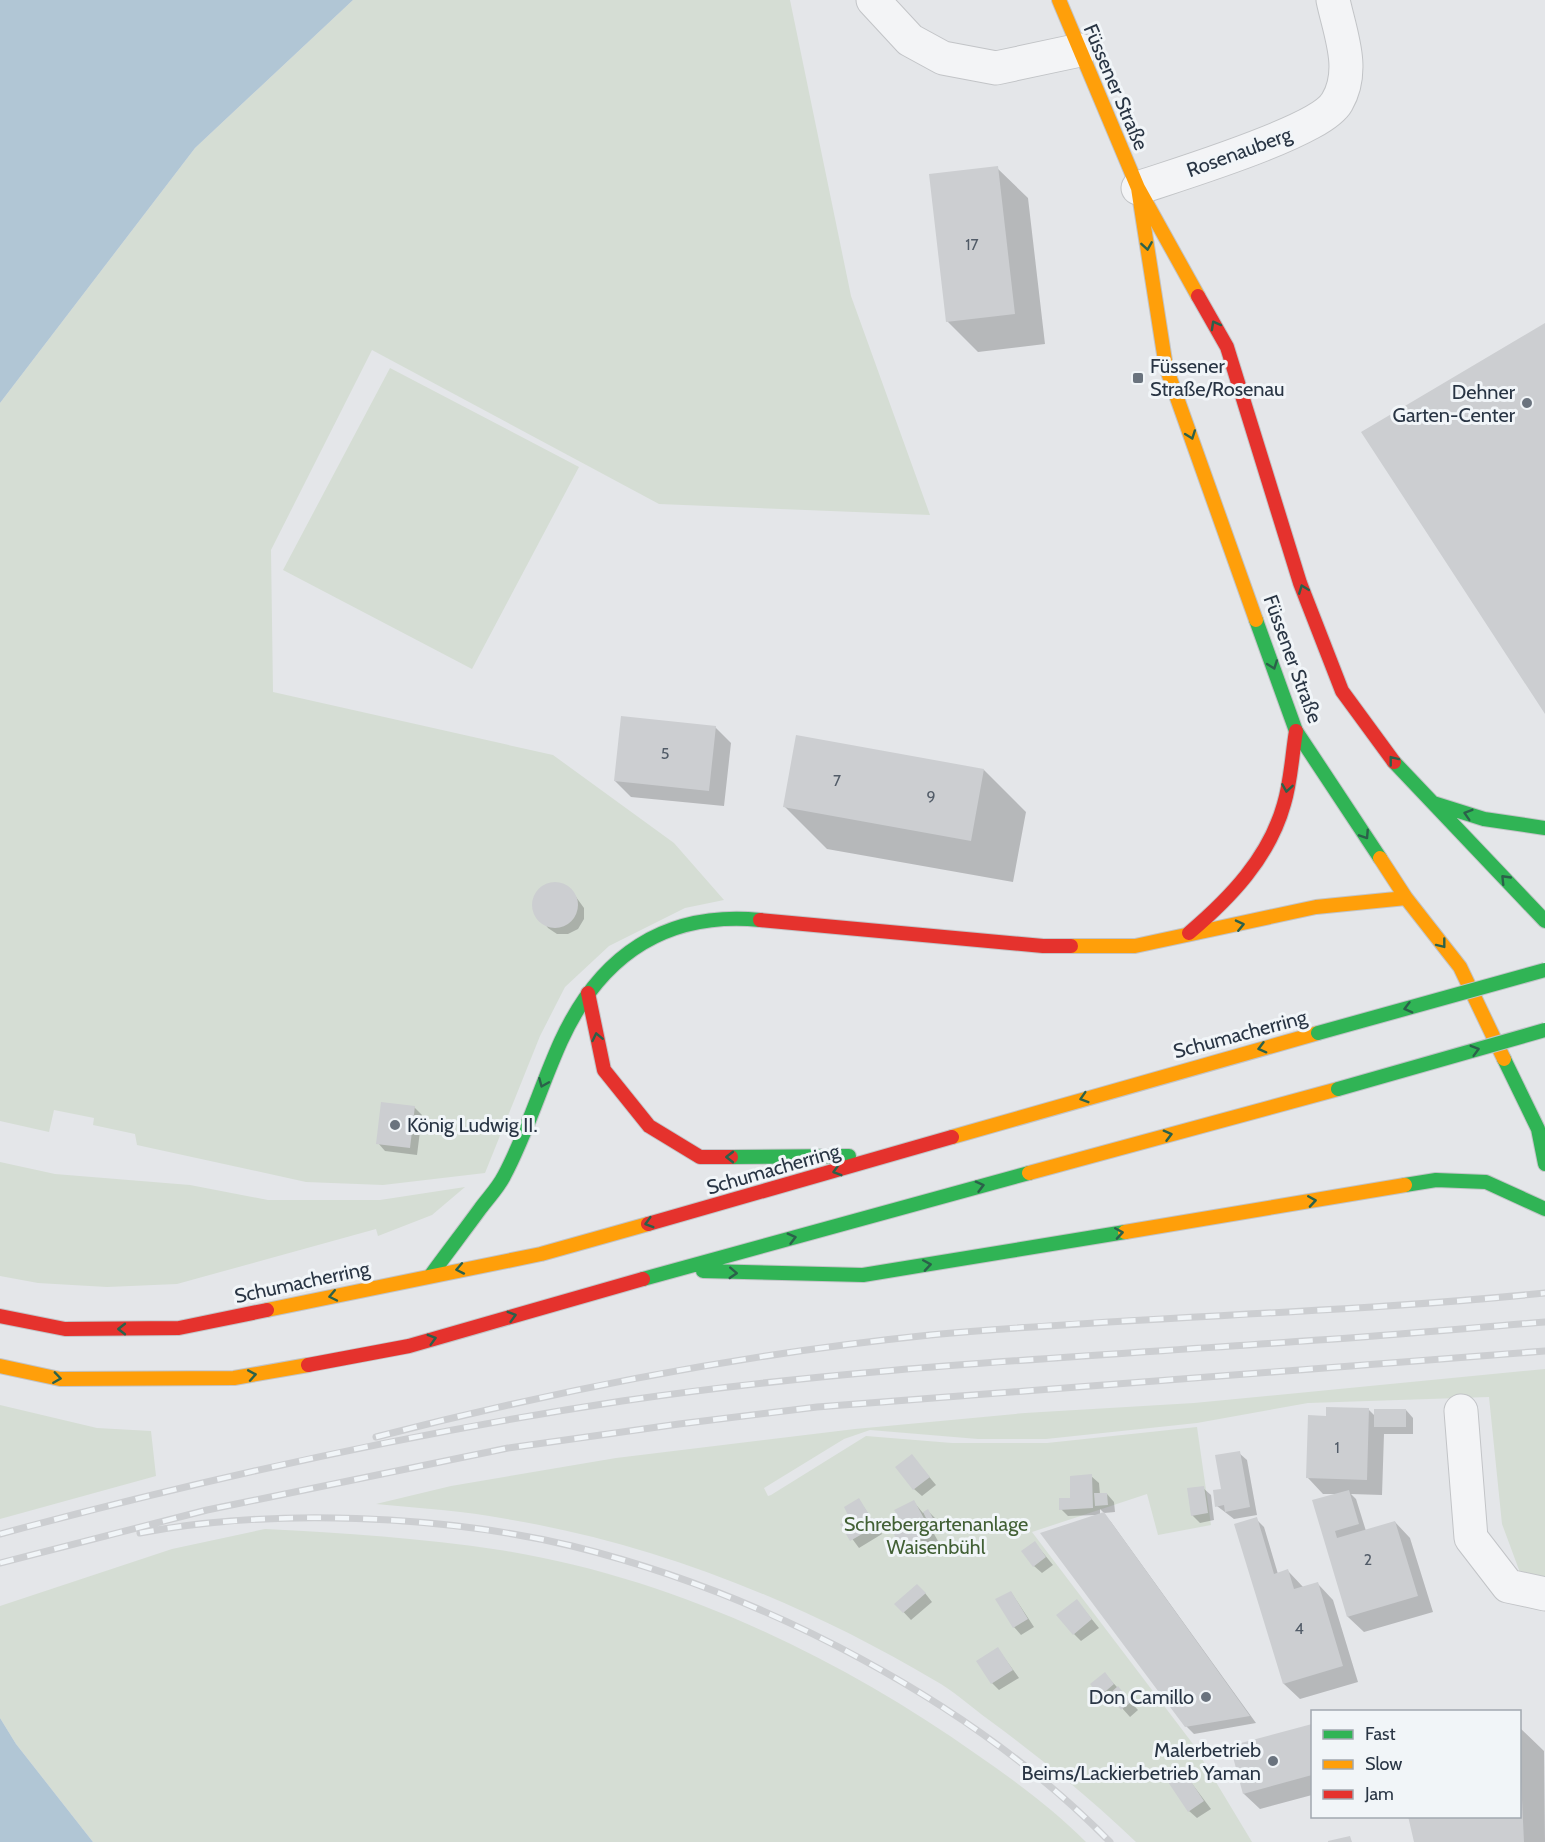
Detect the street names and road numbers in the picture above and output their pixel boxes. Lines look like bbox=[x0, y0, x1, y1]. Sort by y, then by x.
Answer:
street label: Füssener Straße bbox=[1079, 20, 1153, 154]
street label: Rosenauberg bbox=[1183, 122, 1296, 182]
street label: Füssener Straße bbox=[1259, 592, 1327, 726]
street label: Schumacherring bbox=[1171, 1004, 1310, 1063]
street label: Schumacherring bbox=[704, 1138, 843, 1199]
street label: Schumacherring bbox=[232, 1256, 373, 1308]

